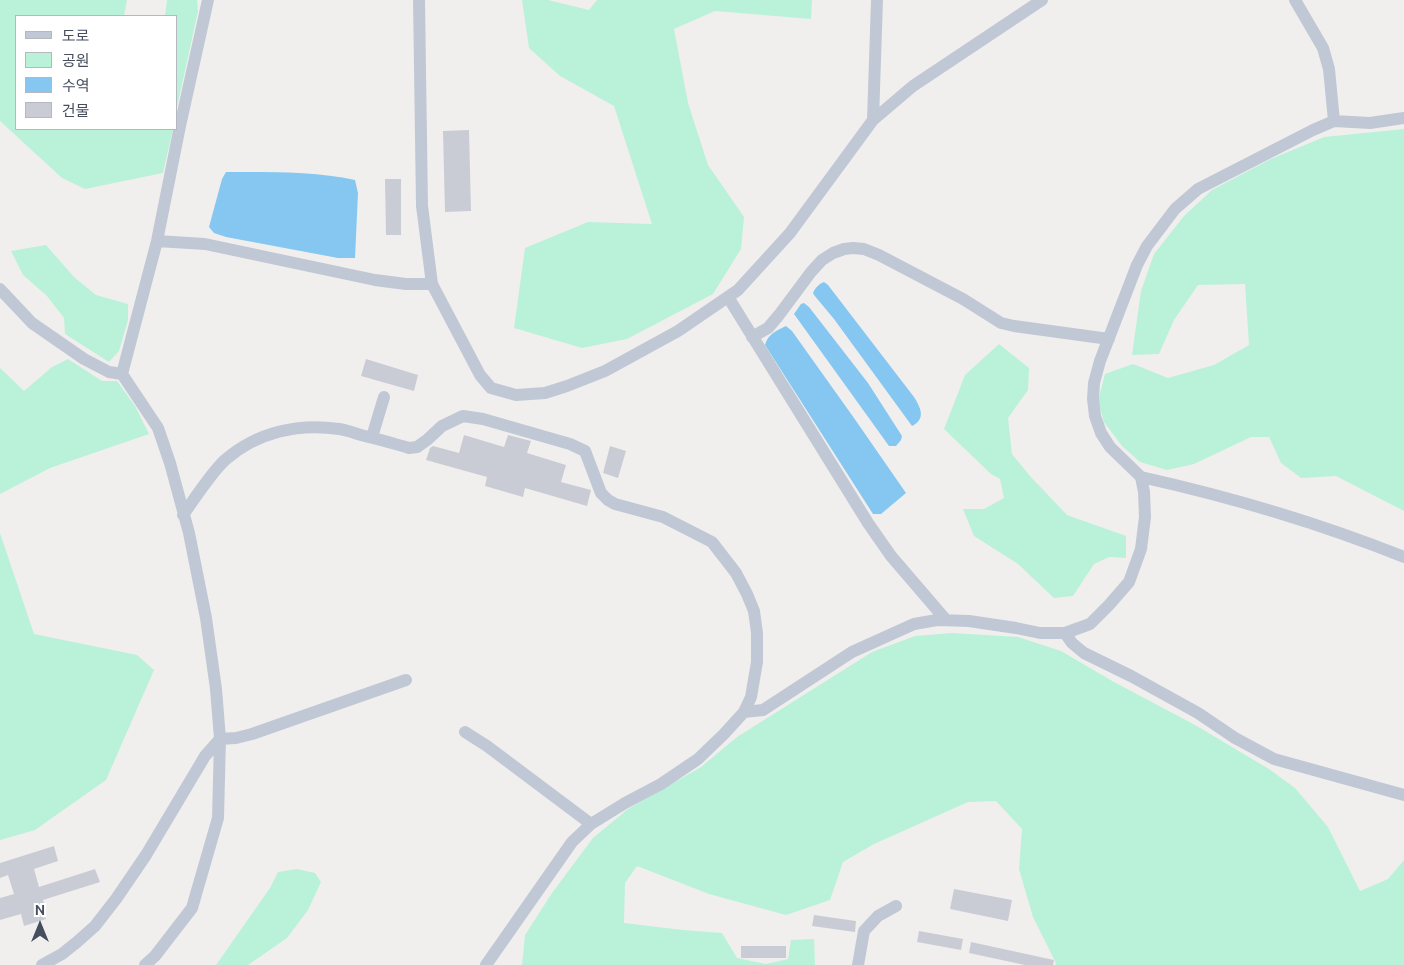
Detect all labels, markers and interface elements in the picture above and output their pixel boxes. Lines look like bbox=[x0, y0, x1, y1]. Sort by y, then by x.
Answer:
legend bbox=[15, 15, 178, 130]
text: 도로 bbox=[62, 27, 90, 44]
text: 공원 bbox=[62, 52, 90, 69]
text: 수역 bbox=[62, 77, 90, 94]
text: 건물 bbox=[62, 102, 90, 119]
north arrow bbox=[15, 900, 65, 950]
text: N bbox=[35, 902, 45, 918]

